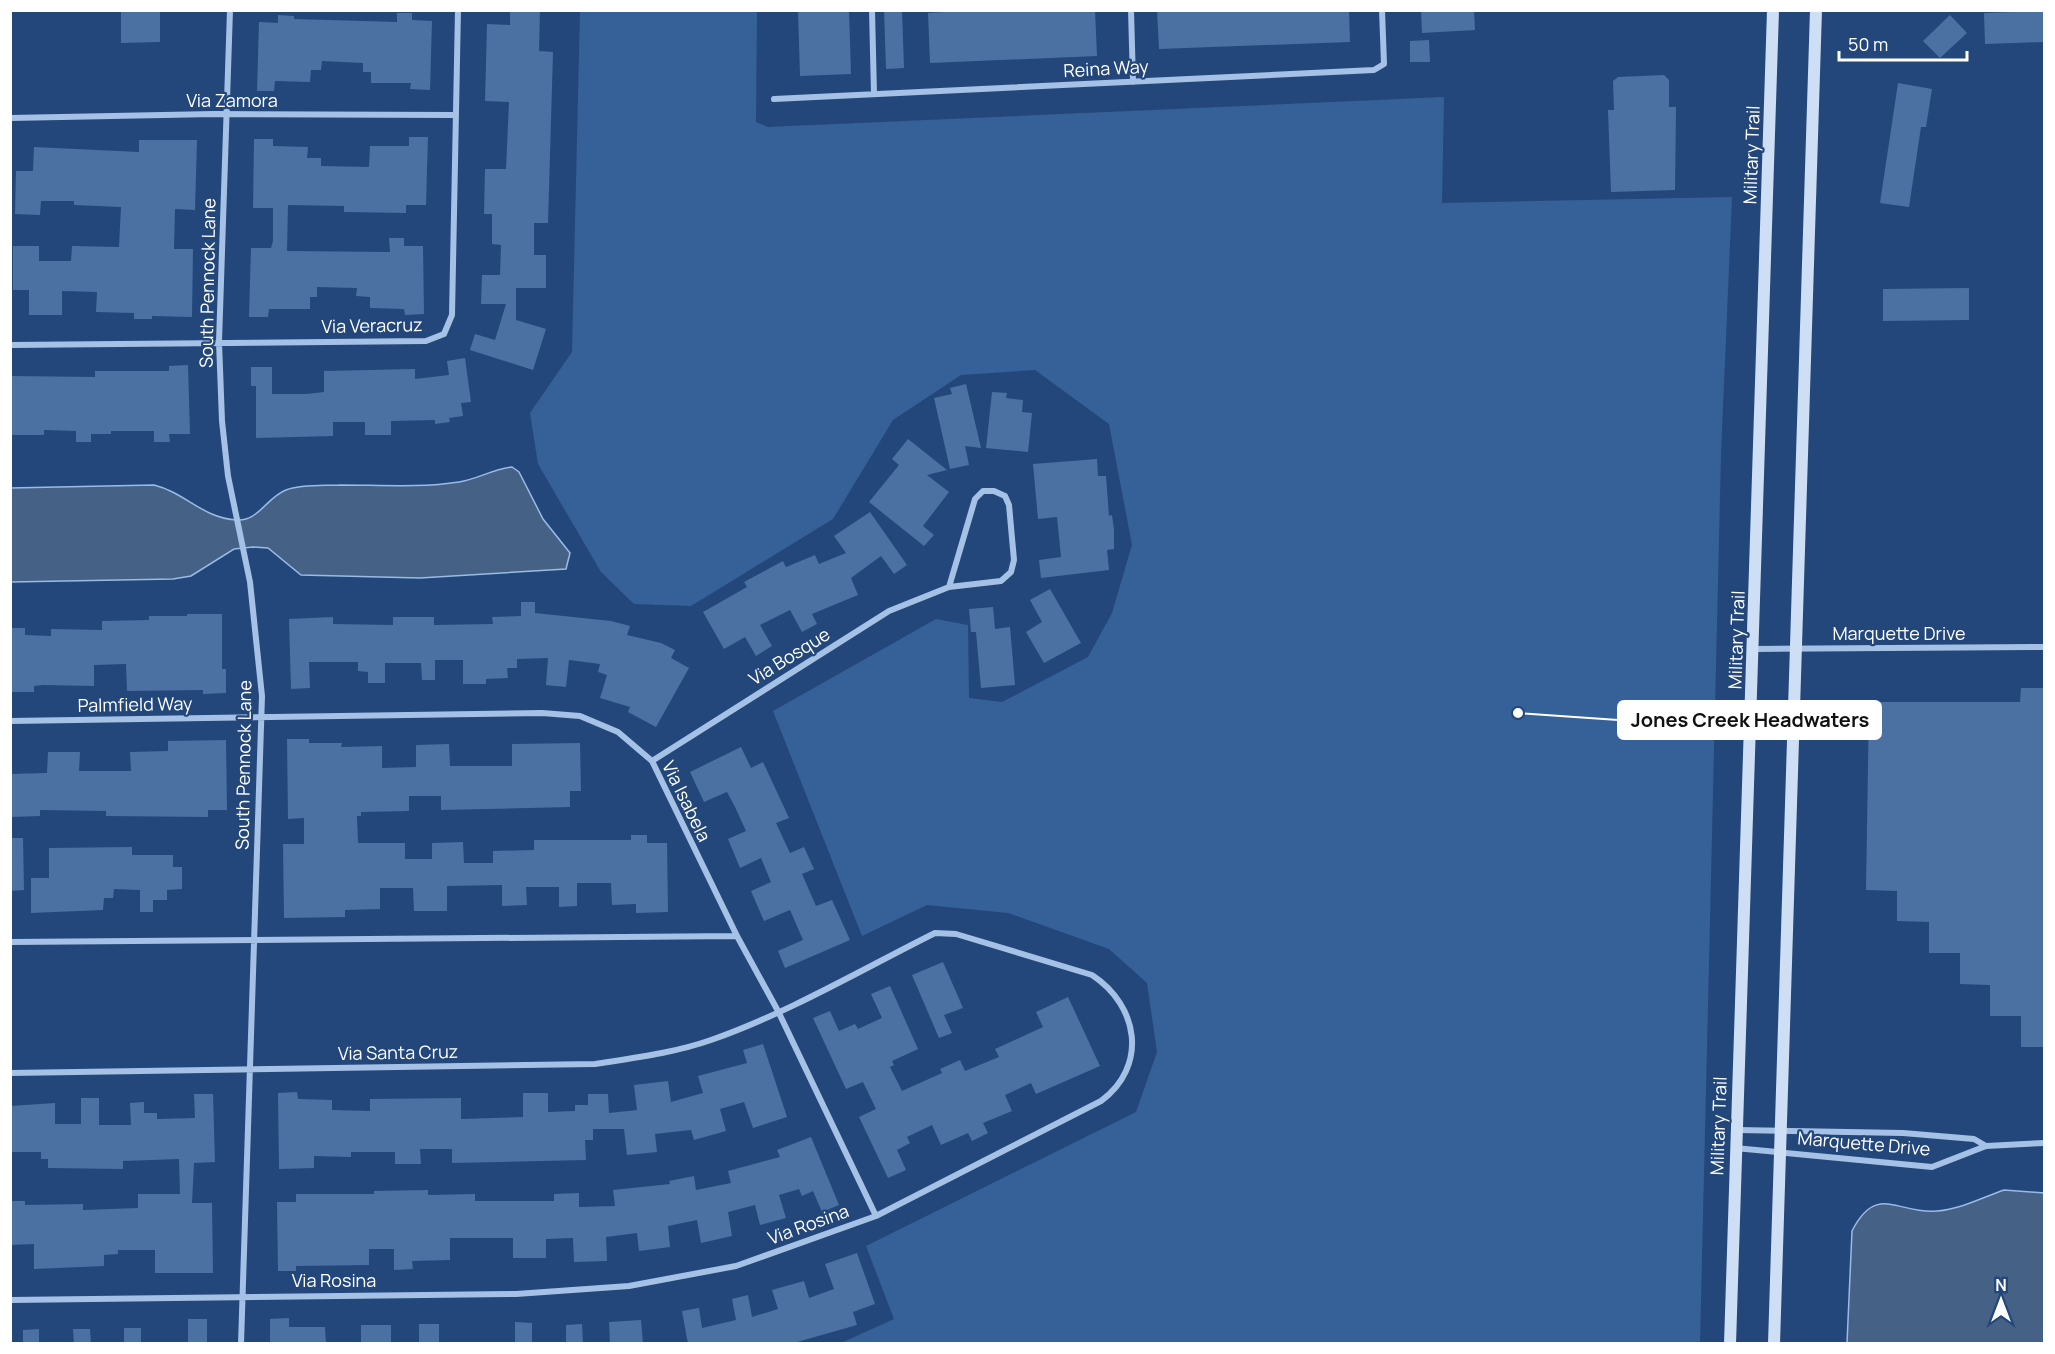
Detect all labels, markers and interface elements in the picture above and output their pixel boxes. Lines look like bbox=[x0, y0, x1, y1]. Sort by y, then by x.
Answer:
scale bar bbox=[1839, 24, 1966, 62]
text: 50 m bbox=[1848, 32, 1888, 56]
street label: Reina Way bbox=[1063, 54, 1150, 82]
street label: Via Zamora bbox=[186, 88, 278, 112]
street label: Military Trail bbox=[1737, 105, 1765, 205]
street label: South Pennock Lane bbox=[194, 198, 220, 368]
street label: Via Veracruz bbox=[321, 312, 423, 338]
street label: Military Trail bbox=[1722, 590, 1750, 690]
street label: Marquette Drive bbox=[1832, 621, 1966, 645]
street label: Via Bosque bbox=[744, 622, 834, 690]
street label: South Pennock Lane bbox=[230, 680, 256, 850]
street label: Palmfield Way bbox=[77, 691, 193, 717]
callout: Jones Creek Headwaters bbox=[1618, 701, 1881, 739]
text: Jones Creek Headwaters bbox=[1631, 706, 1869, 733]
street label: Via Isabela bbox=[657, 756, 717, 846]
street label: Via Santa Cruz bbox=[338, 1039, 458, 1065]
street label: Military Trail bbox=[1704, 1076, 1732, 1176]
street label: Marquette Drive bbox=[1797, 1125, 1931, 1161]
street label: Via Rosina bbox=[764, 1198, 852, 1250]
street label: Via Rosina bbox=[292, 1268, 376, 1292]
north arrow bbox=[1971, 1270, 2031, 1330]
text: N bbox=[1995, 1274, 2007, 1296]

